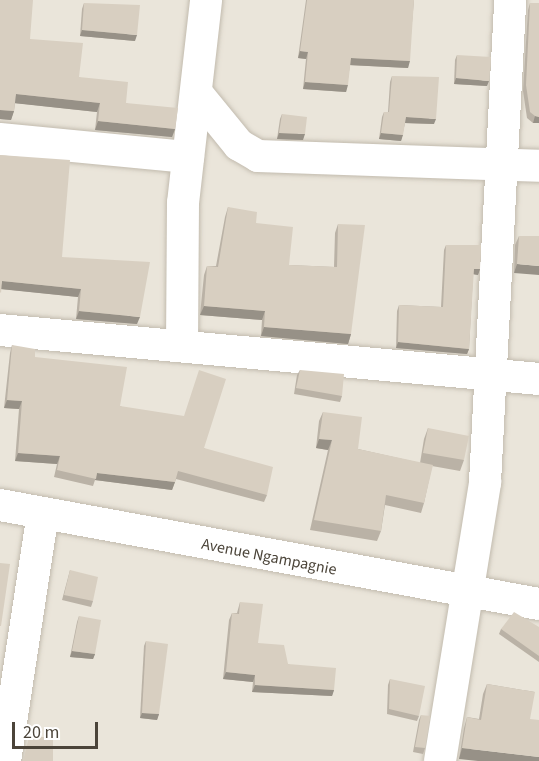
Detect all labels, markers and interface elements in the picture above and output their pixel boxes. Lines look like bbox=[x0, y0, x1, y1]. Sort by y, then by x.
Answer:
street label: Avenue Ngampagnie bbox=[200, 534, 338, 580]
scale bar bbox=[15, 710, 100, 748]
text: 20 m bbox=[23, 720, 59, 745]

